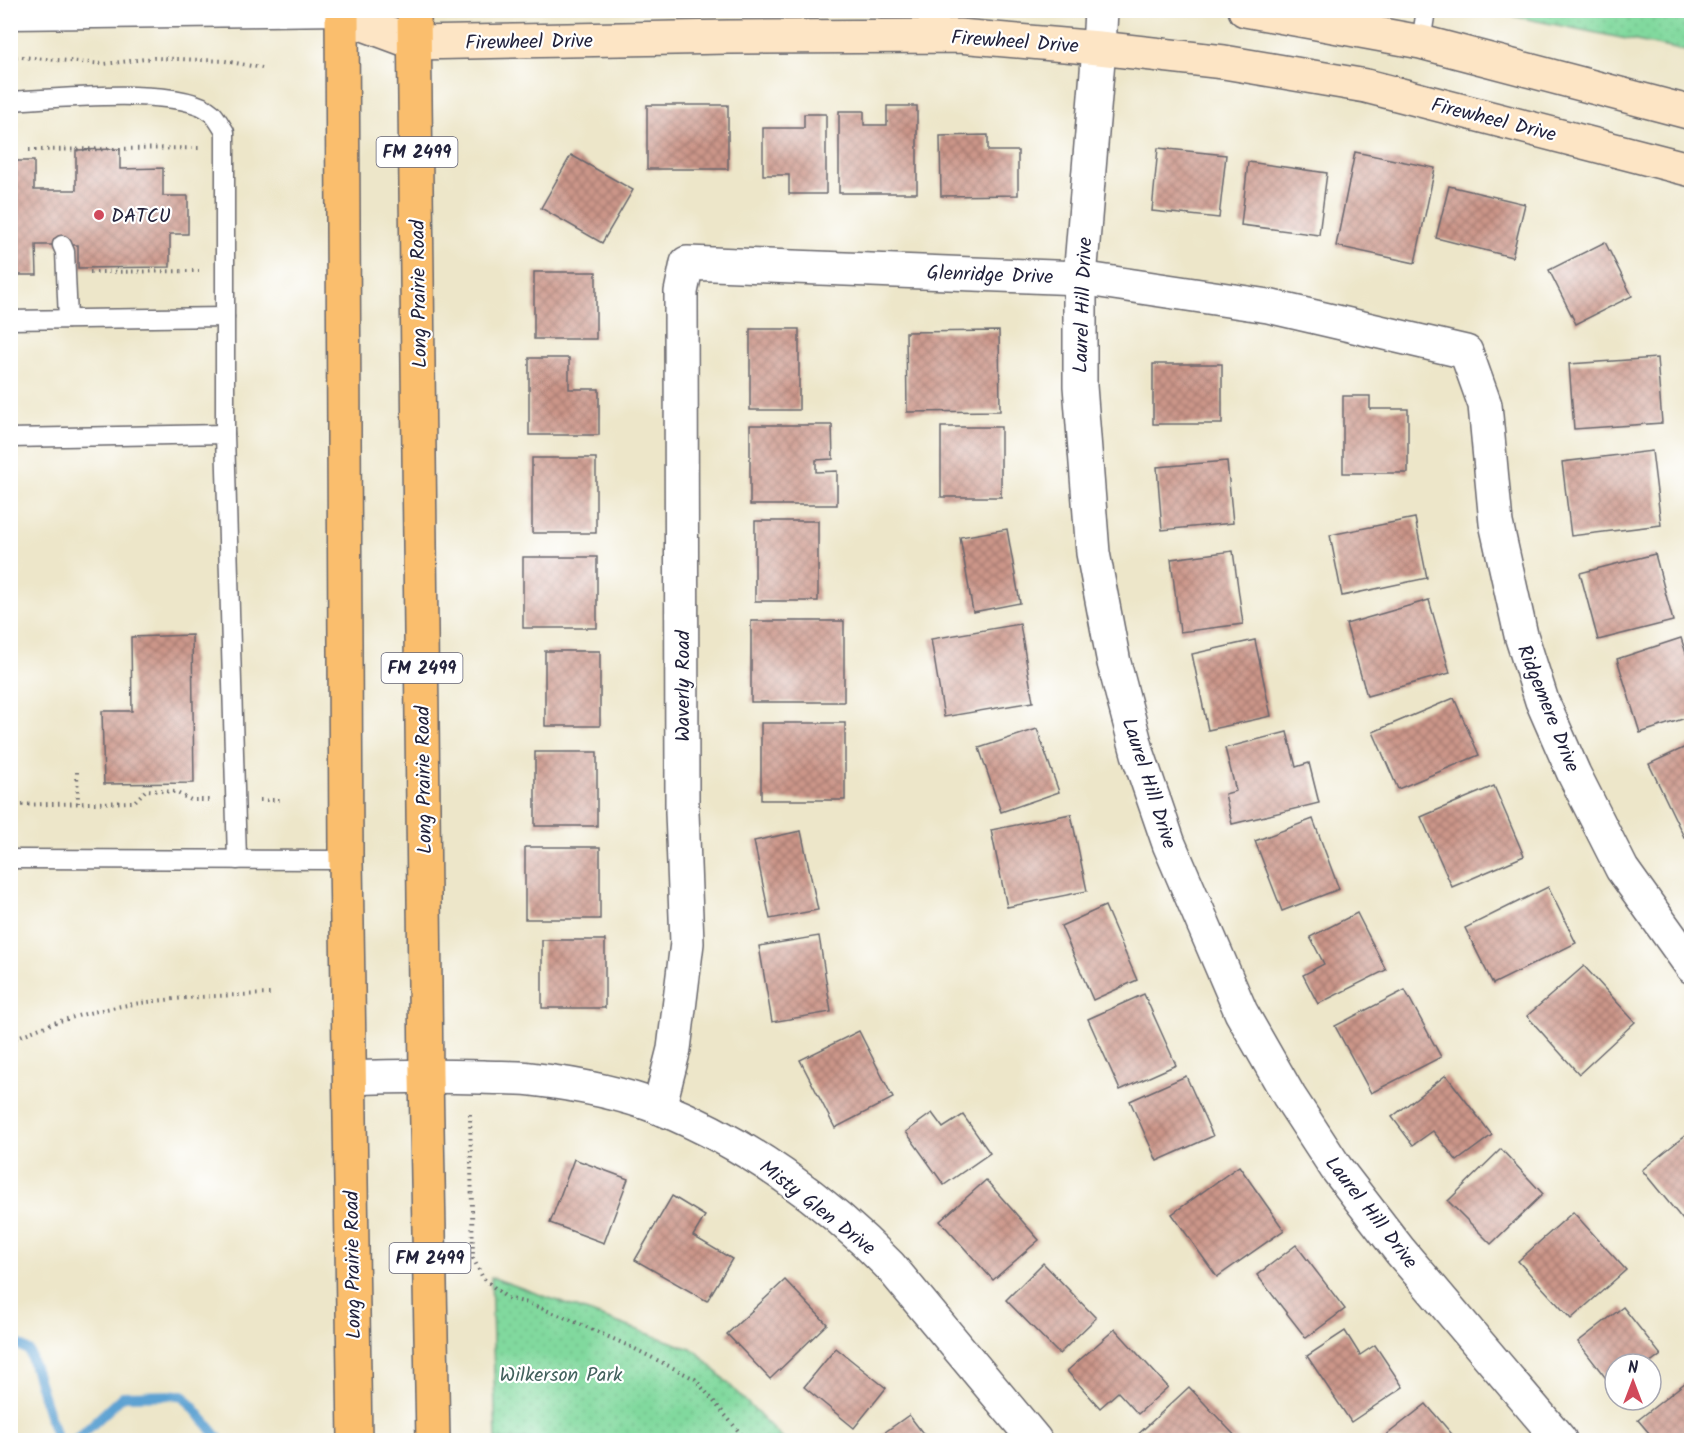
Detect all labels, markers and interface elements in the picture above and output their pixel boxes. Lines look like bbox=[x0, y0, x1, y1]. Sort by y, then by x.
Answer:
street label: Firewheel Drive bbox=[950, 23, 1080, 63]
street label: Firewheel Drive bbox=[465, 26, 593, 60]
street label: Firewheel Drive bbox=[1428, 90, 1559, 152]
road number: FM 2499 bbox=[376, 137, 458, 167]
place label: DATCU bbox=[111, 201, 171, 233]
marker: DATCU bbox=[92, 208, 106, 222]
street label: Long Prairie Road bbox=[403, 219, 437, 368]
street label: Laurel Hill Drive bbox=[1066, 236, 1102, 374]
street label: Glenridge Drive bbox=[926, 258, 1054, 294]
street label: Waverly Road bbox=[668, 629, 700, 742]
street label: Ridgemere Drive bbox=[1507, 640, 1587, 777]
road number: FM 2499 bbox=[382, 653, 462, 683]
street label: Long Prairie Road bbox=[408, 705, 442, 854]
street label: Laurel Hill Drive bbox=[1112, 714, 1184, 853]
street label: Laurel Hill Drive bbox=[1316, 1150, 1425, 1277]
street label: Misty Glen Drive bbox=[751, 1153, 882, 1265]
street label: Long Prairie Road bbox=[337, 1190, 371, 1339]
road number: FM 2499 bbox=[390, 1243, 470, 1273]
north arrow bbox=[1603, 1352, 1663, 1412]
text: N bbox=[1628, 1356, 1638, 1381]
park label: Wilkerson Park bbox=[500, 1360, 623, 1392]

